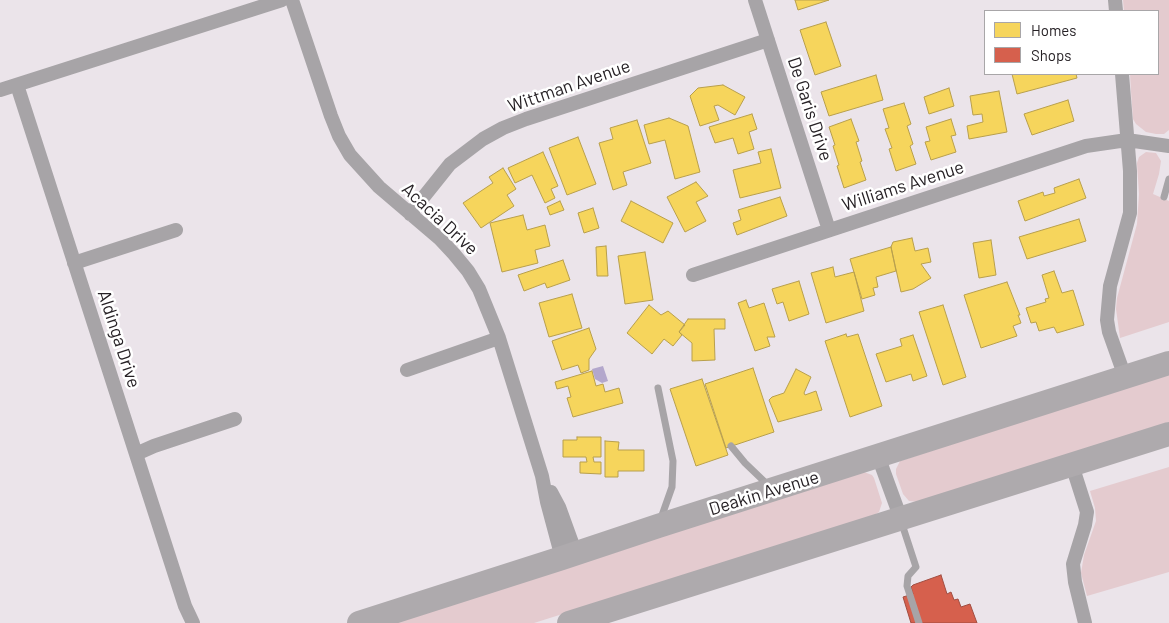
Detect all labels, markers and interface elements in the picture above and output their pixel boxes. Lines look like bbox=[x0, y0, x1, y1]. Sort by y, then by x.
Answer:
legend bbox=[984, 10, 1159, 75]
text: Homes bbox=[1031, 21, 1076, 39]
text: Shops bbox=[1031, 46, 1071, 64]
street label: De Garis Drive bbox=[783, 54, 837, 164]
street label: Wittman Avenue bbox=[505, 55, 633, 117]
street label: Williams Avenue bbox=[839, 156, 967, 216]
street label: Acacia Drive bbox=[397, 178, 483, 260]
street label: Aldinga Drive bbox=[93, 287, 145, 391]
street label: Deakin Avenue bbox=[706, 466, 822, 520]

